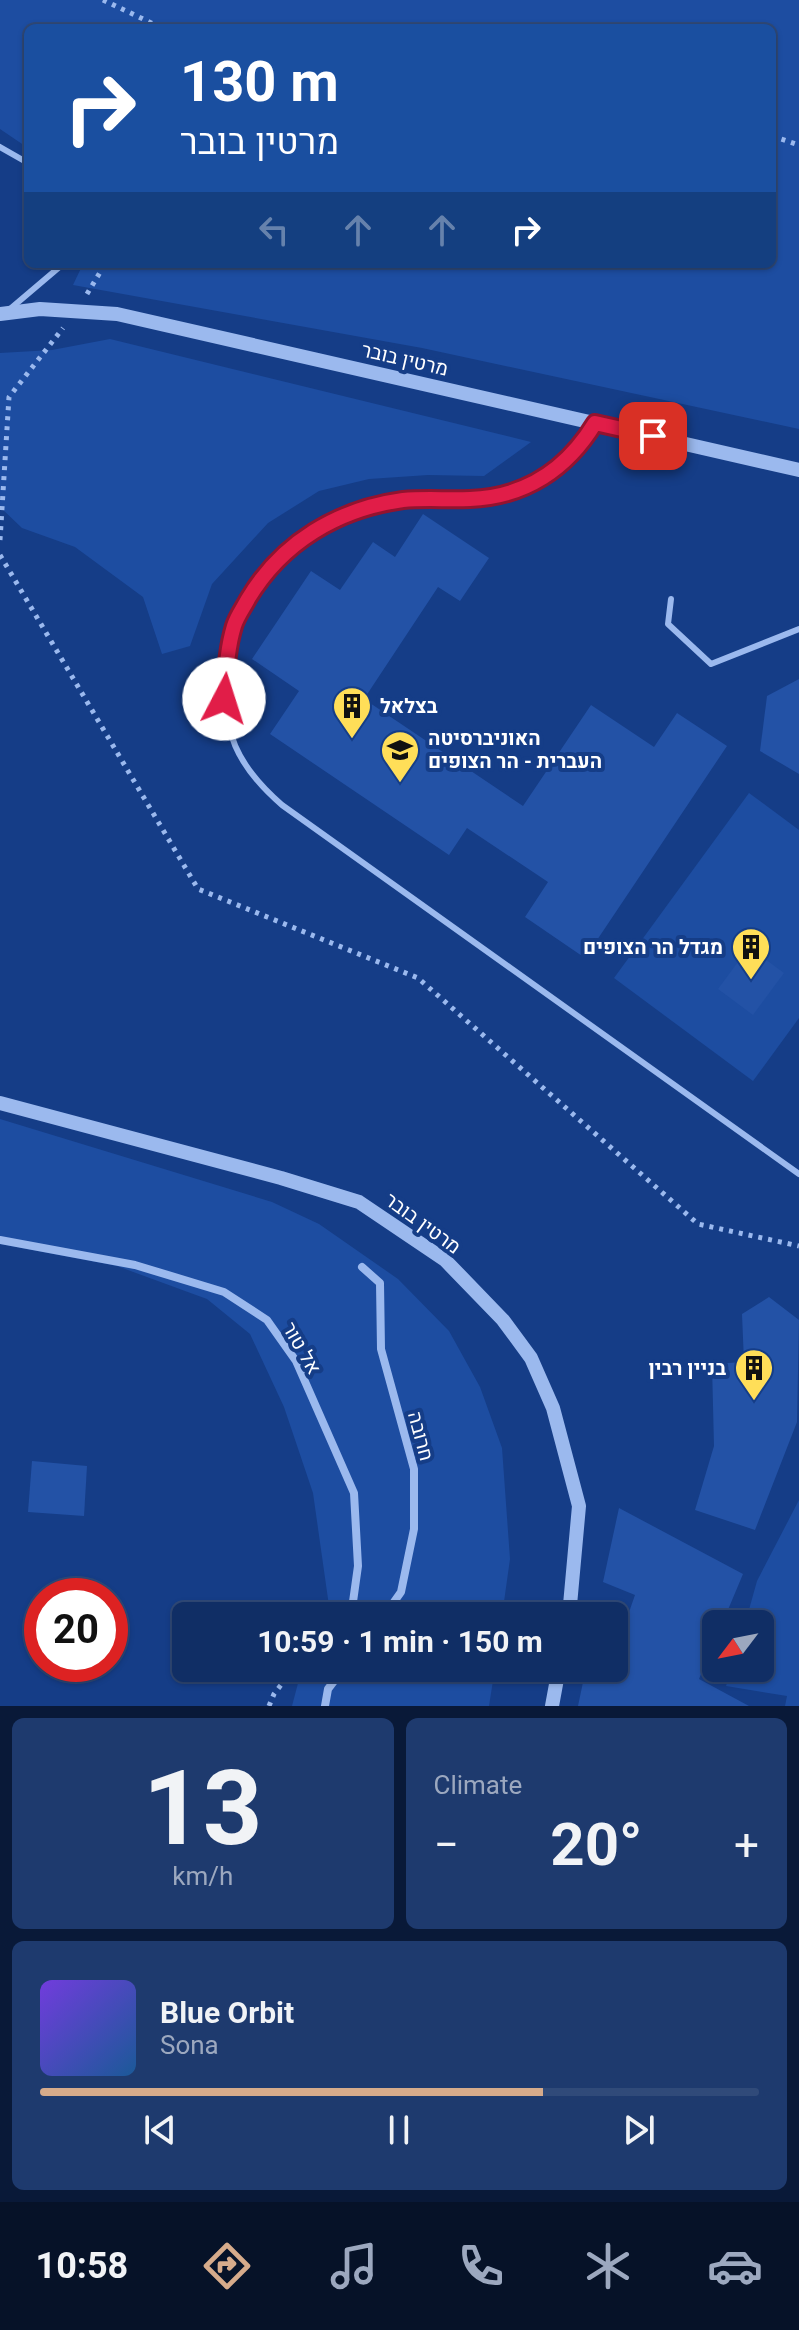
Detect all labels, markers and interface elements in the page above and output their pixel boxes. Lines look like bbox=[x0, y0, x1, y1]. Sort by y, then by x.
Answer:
text: 130 m bbox=[180, 49, 339, 115]
icon: right bbox=[48, 56, 152, 160]
text: מרטין בובר bbox=[180, 121, 339, 163]
icon: left bbox=[252, 208, 296, 252]
icon: ahead bbox=[336, 208, 380, 252]
icon: ahead bbox=[420, 208, 464, 252]
icon: right bbox=[504, 208, 548, 252]
street label: מרטין בובר bbox=[359, 337, 451, 381]
pin bbox=[619, 402, 687, 470]
icon: arrive bbox=[631, 414, 675, 458]
position arrow bbox=[182, 657, 266, 741]
building icon: בצלאל bbox=[331, 685, 373, 740]
place label: בצלאל bbox=[380, 694, 438, 718]
place label: האוניברסיטה העברית - הר הצופים bbox=[428, 726, 602, 773]
school or university icon: האוניברסיטה העברית - הר הצופים bbox=[379, 729, 421, 784]
building icon: מגדל הר הצופים bbox=[730, 926, 772, 981]
place label: מגדל הר הצופים bbox=[583, 935, 723, 959]
street label: מרטין בובר bbox=[380, 1187, 466, 1259]
street label: אל טור bbox=[278, 1318, 326, 1378]
building icon: בניין רבין bbox=[733, 1347, 775, 1402]
place label: בניין רבין bbox=[648, 1356, 726, 1380]
street label: חרובה bbox=[403, 1409, 439, 1463]
speed limit sign: 20 bbox=[24, 1578, 128, 1682]
north arrow bbox=[702, 1610, 774, 1682]
map controls bbox=[702, 1610, 774, 1682]
text: 10:59 · 1 min · 150 m bbox=[257, 1624, 543, 1659]
text: 13 bbox=[143, 1748, 262, 1869]
text: Climate bbox=[434, 1770, 522, 1800]
text: 20° bbox=[550, 1809, 642, 1880]
text: − bbox=[434, 1819, 459, 1871]
text: + bbox=[734, 1819, 759, 1871]
text: km/h bbox=[172, 1861, 233, 1891]
text: Blue Orbit bbox=[160, 1995, 294, 2030]
text: Sona bbox=[160, 2030, 219, 2060]
icon: previous bbox=[138, 2108, 182, 2152]
icon: pause bbox=[377, 2108, 421, 2152]
icon: next bbox=[617, 2108, 661, 2152]
icon: directions bbox=[199, 2238, 255, 2294]
icon: music bbox=[326, 2238, 382, 2294]
icon: phone bbox=[453, 2238, 509, 2294]
icon: climate bbox=[580, 2238, 636, 2294]
icon: car bbox=[707, 2238, 763, 2294]
text: 10:58 bbox=[36, 2245, 128, 2287]

